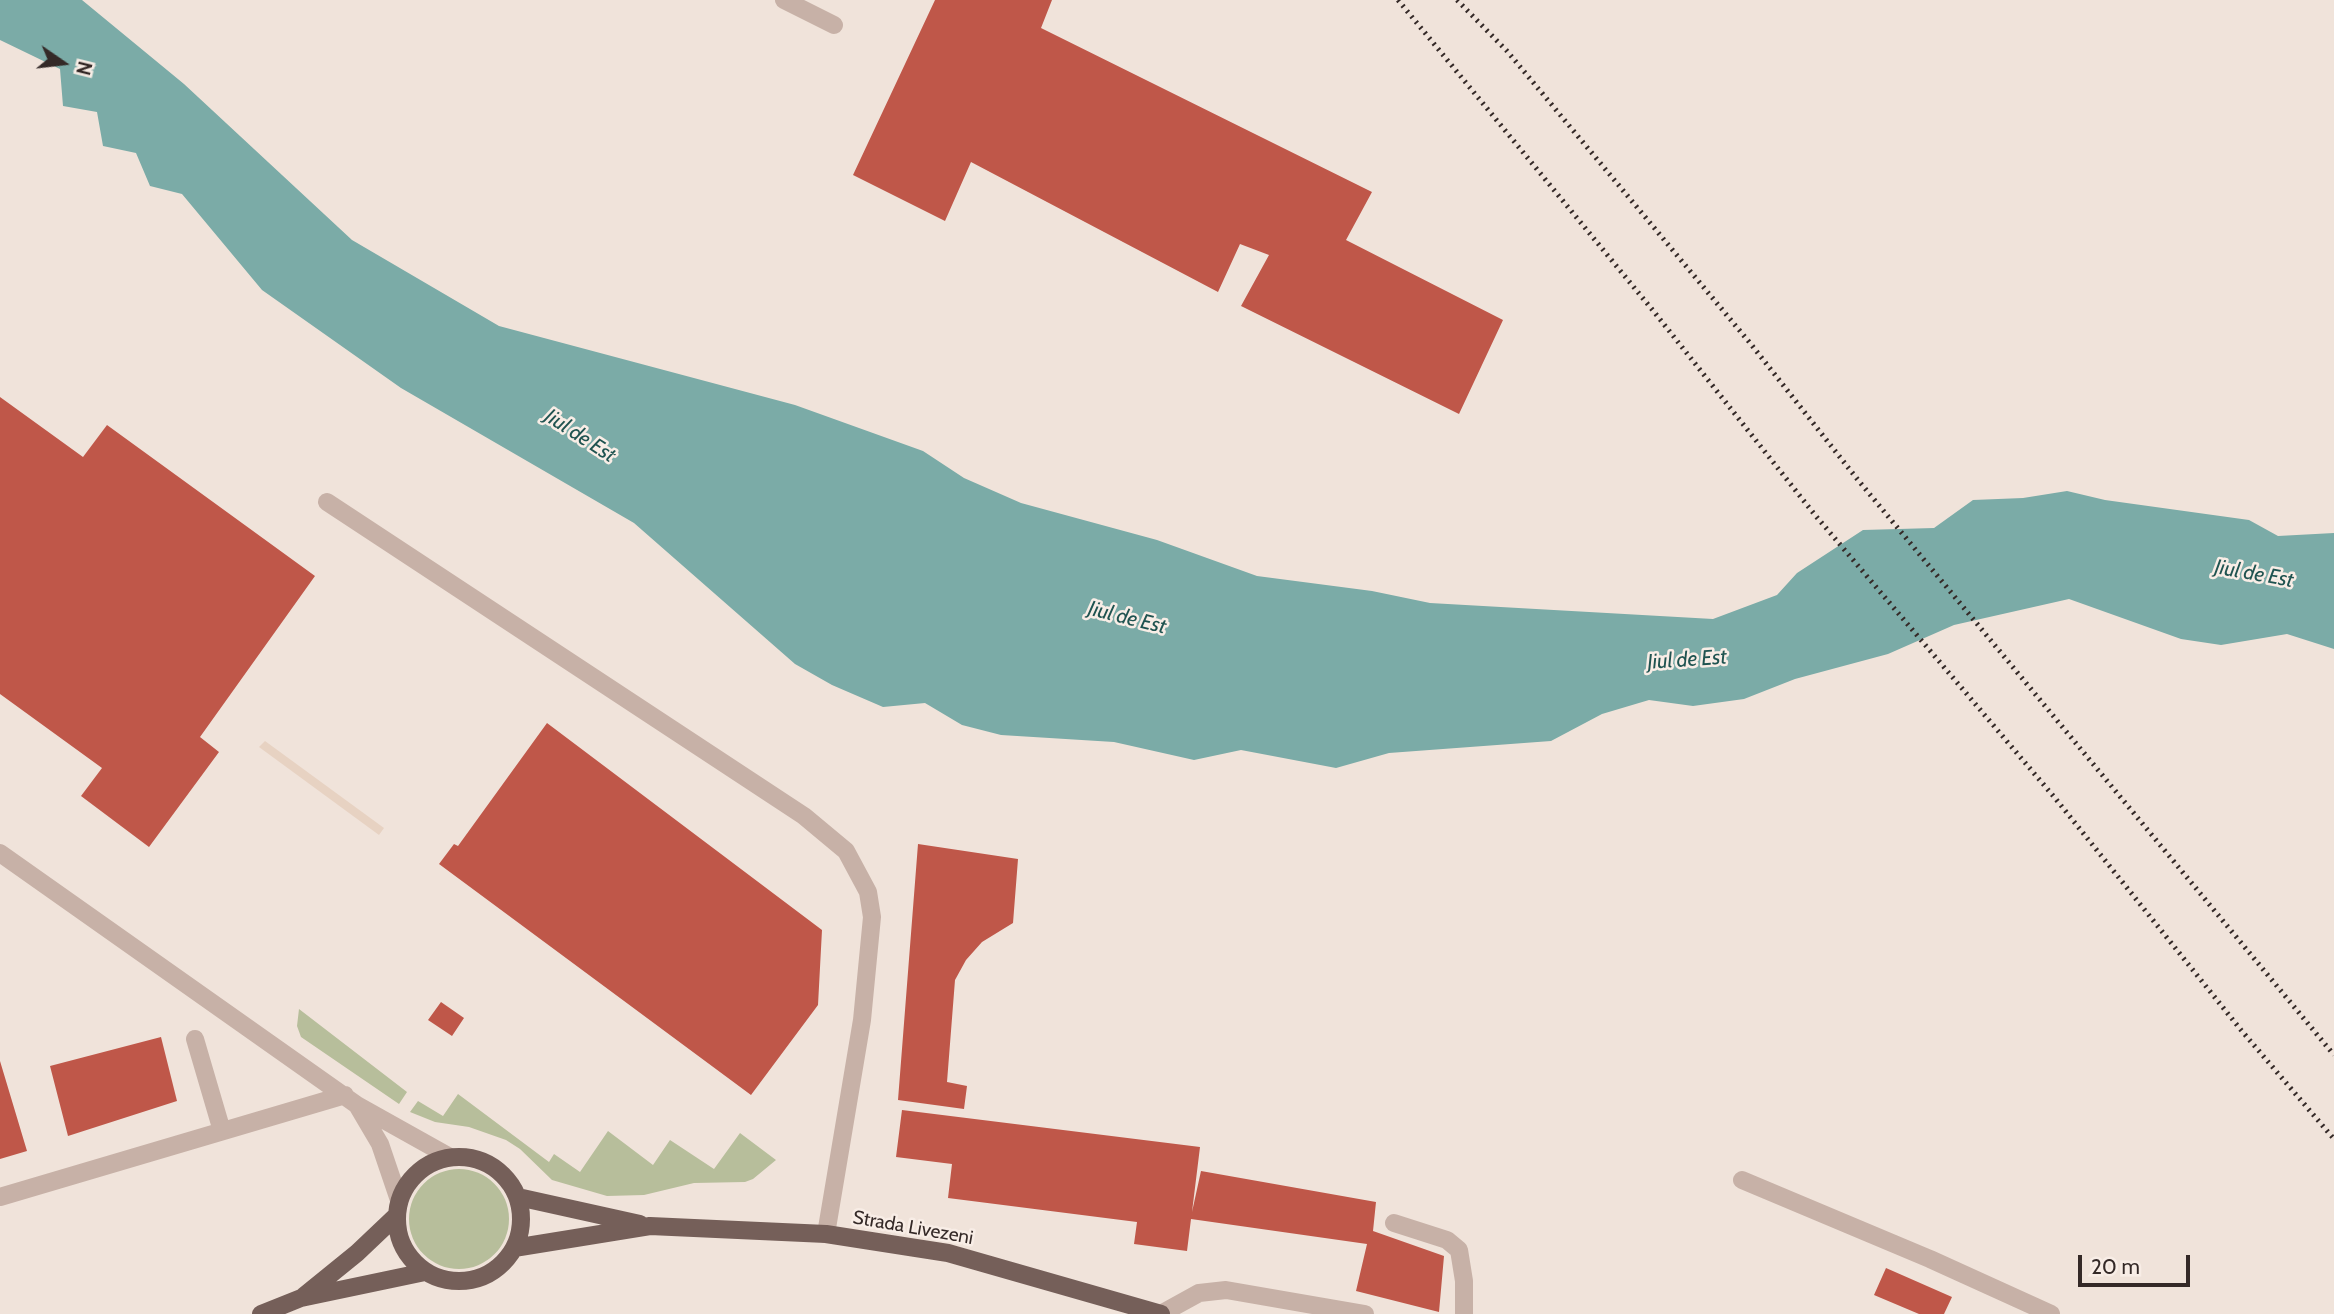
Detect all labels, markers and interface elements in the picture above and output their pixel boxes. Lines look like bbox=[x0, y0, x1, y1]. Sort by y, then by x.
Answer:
north arrow bbox=[28, 28, 98, 98]
text: N bbox=[71, 59, 97, 78]
water label: Jiul de Est bbox=[540, 404, 620, 468]
water label: Jiul de Est bbox=[2213, 555, 2295, 593]
water label: Jiul de Est bbox=[1085, 596, 1169, 640]
water label: Jiul de Est bbox=[1646, 645, 1728, 675]
street label: Strada Livezeni bbox=[851, 1206, 975, 1250]
scale bar bbox=[2082, 1240, 2194, 1284]
text: 20 m bbox=[2091, 1254, 2140, 1279]

